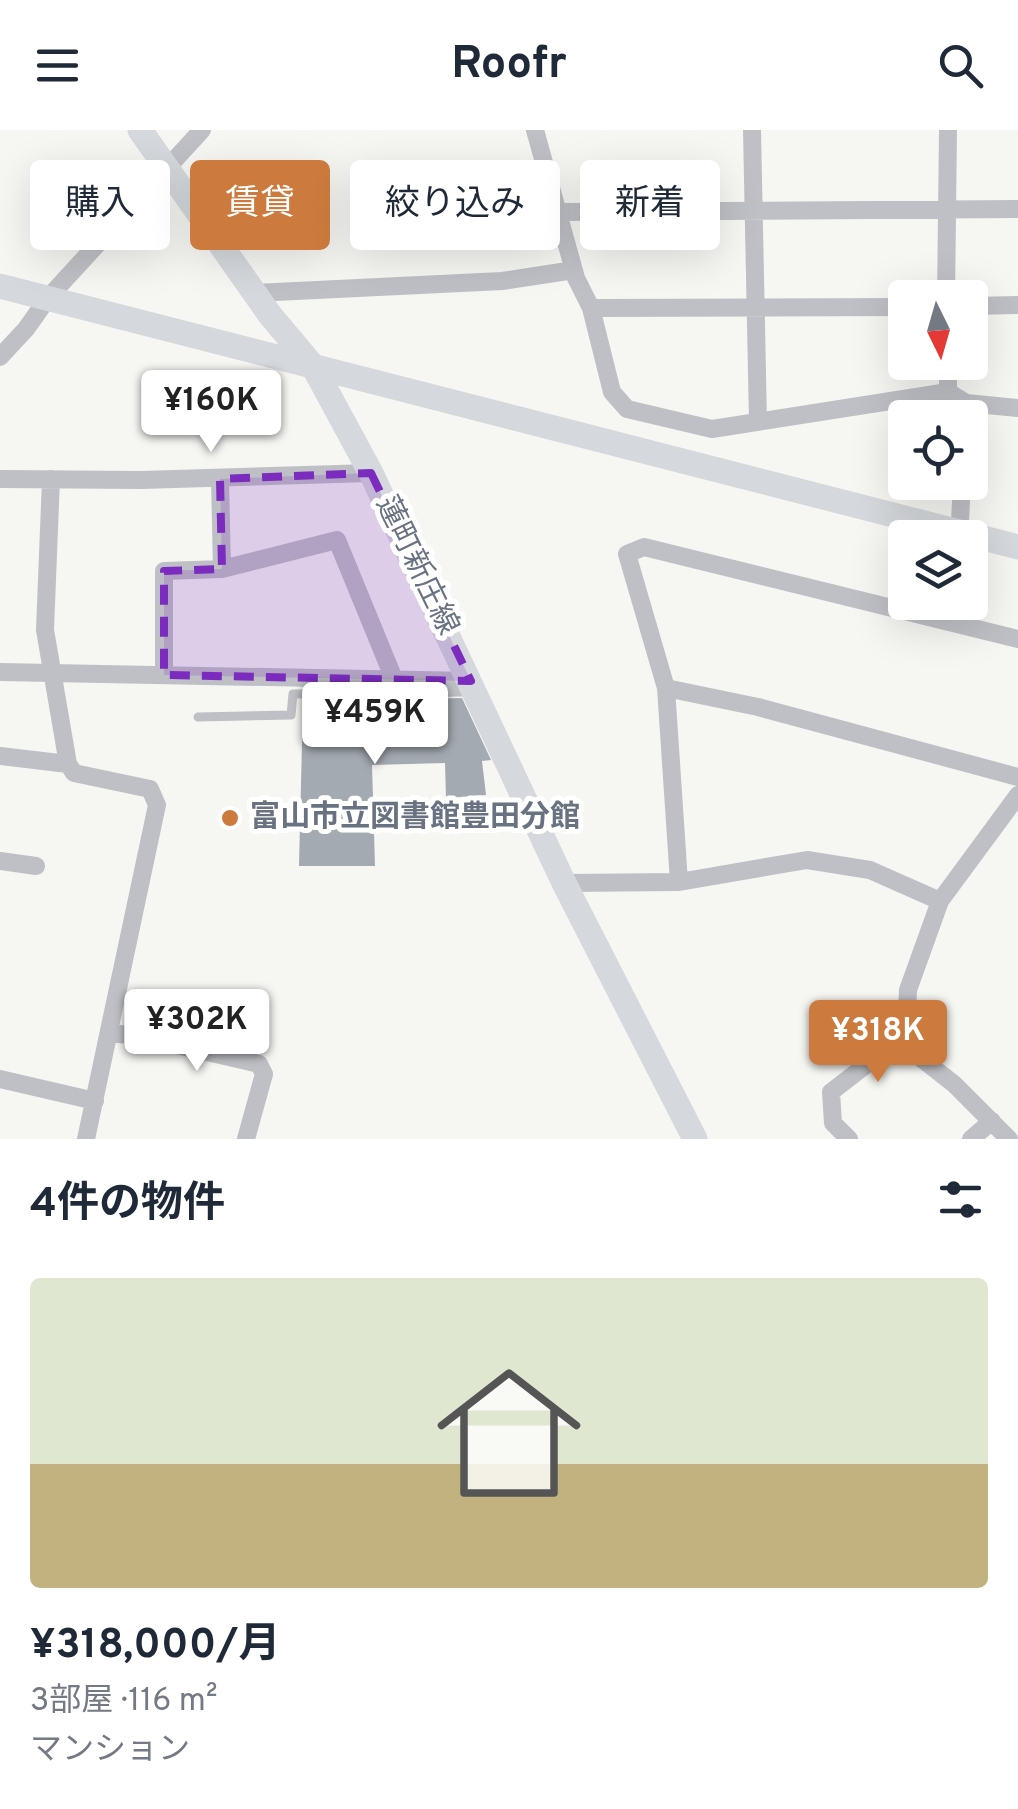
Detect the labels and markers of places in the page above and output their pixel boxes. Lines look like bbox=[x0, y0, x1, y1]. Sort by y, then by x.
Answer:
pin: ¥160K bbox=[141, 370, 281, 455]
pin: ¥459K bbox=[305, 682, 445, 767]
place label: 富山市立図書館豊田分館 bbox=[250, 800, 580, 837]
marker: 富山市立図書館豊田分館 bbox=[219, 807, 241, 829]
pin: ¥302K bbox=[127, 989, 267, 1074]
pin: ¥318K bbox=[808, 1000, 948, 1085]

